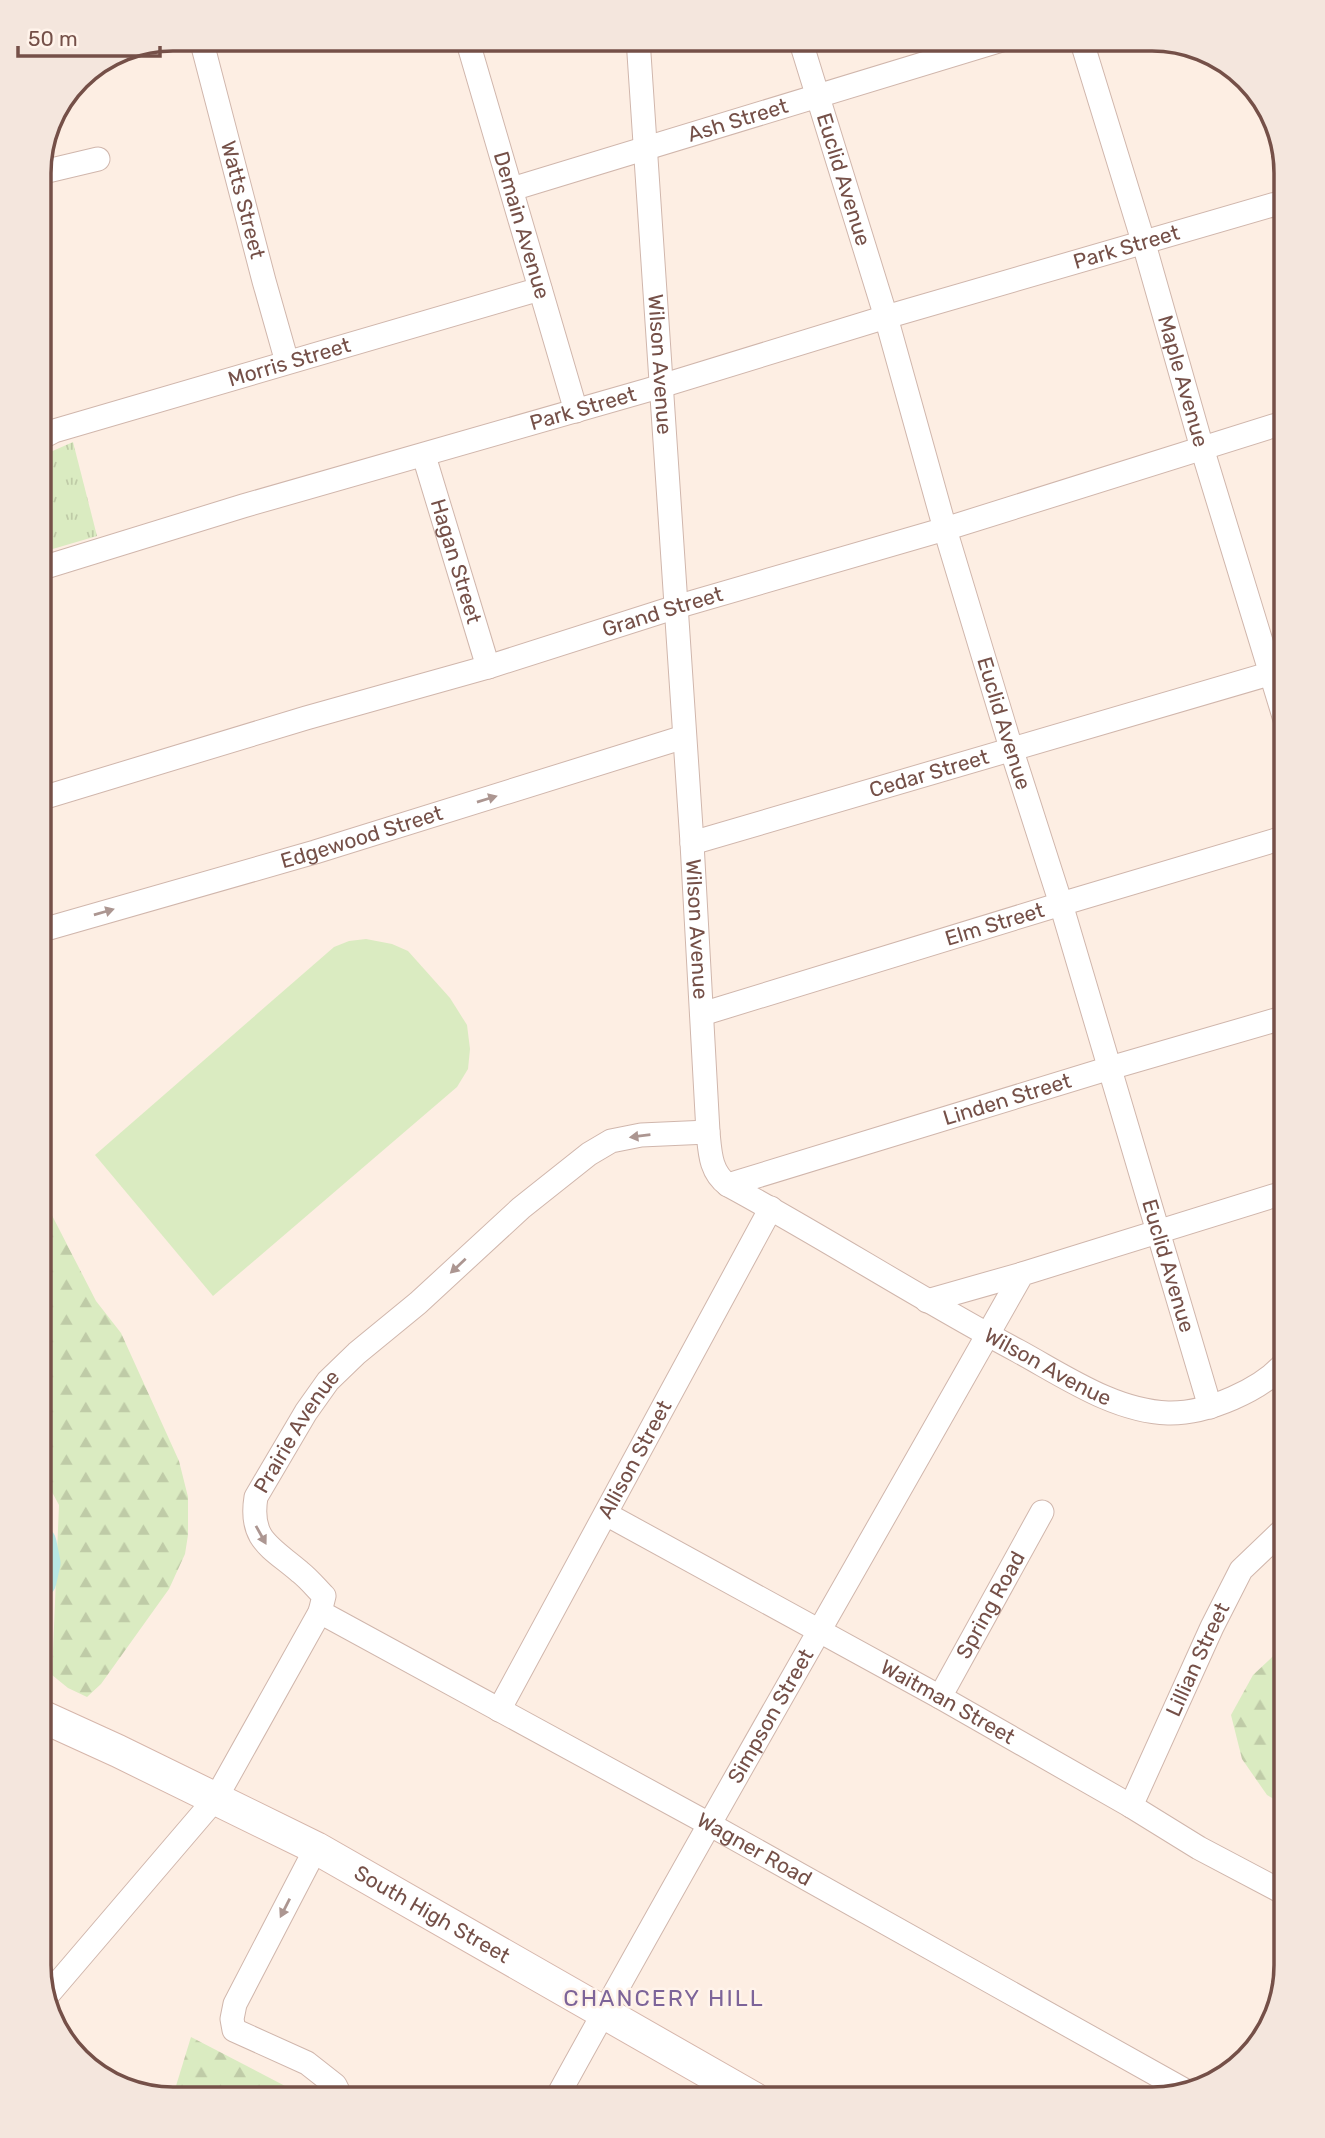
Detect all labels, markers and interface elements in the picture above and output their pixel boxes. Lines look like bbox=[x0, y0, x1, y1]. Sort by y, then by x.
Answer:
scale bar bbox=[18, 14, 159, 58]
text: 50 m bbox=[28, 26, 78, 51]
street label: Ash Street bbox=[684, 93, 791, 147]
street label: Euclid Avenue bbox=[812, 110, 876, 249]
street label: Watts Street bbox=[216, 138, 271, 261]
street label: Demain Avenue bbox=[489, 148, 555, 302]
street label: Park Street bbox=[1070, 220, 1182, 274]
street label: Wilson Avenue bbox=[643, 293, 678, 435]
street label: Maple Avenue bbox=[1153, 312, 1214, 450]
street label: Morris Street bbox=[225, 332, 353, 392]
street label: Park Street bbox=[527, 381, 639, 435]
street label: Hagan Street bbox=[426, 496, 487, 627]
street label: Grand Street bbox=[599, 581, 726, 642]
street label: Euclid Avenue bbox=[972, 654, 1037, 793]
street label: Cedar Street bbox=[866, 744, 992, 802]
one-way arrow bbox=[476, 793, 497, 803]
street label: Edgewood Street bbox=[278, 800, 446, 873]
street label: Wilson Avenue bbox=[681, 858, 714, 1000]
street label: Elm Street bbox=[942, 897, 1047, 951]
one-way arrow bbox=[94, 907, 115, 917]
street label: Linden Street bbox=[940, 1068, 1074, 1130]
one-way arrow bbox=[629, 1131, 651, 1142]
street label: Euclid Avenue bbox=[1137, 1196, 1200, 1335]
one-way arrow bbox=[450, 1258, 467, 1274]
street label: Wilson Avenue bbox=[980, 1322, 1115, 1411]
street label: Prairie Avenue bbox=[248, 1364, 344, 1497]
street label: Allison Street bbox=[592, 1396, 676, 1523]
one-way arrow bbox=[255, 1525, 267, 1545]
street label: Spring Road bbox=[951, 1547, 1030, 1663]
street label: Lillian Street bbox=[1160, 1598, 1234, 1720]
street label: Simpson Street bbox=[722, 1644, 818, 1788]
street label: Waitman Street bbox=[876, 1654, 1020, 1749]
street label: Wagner Road bbox=[693, 1807, 816, 1891]
street label: South High Street bbox=[350, 1860, 515, 1968]
one-way arrow bbox=[280, 1898, 291, 1918]
district label: CHANCERY HILL bbox=[563, 1984, 765, 2012]

